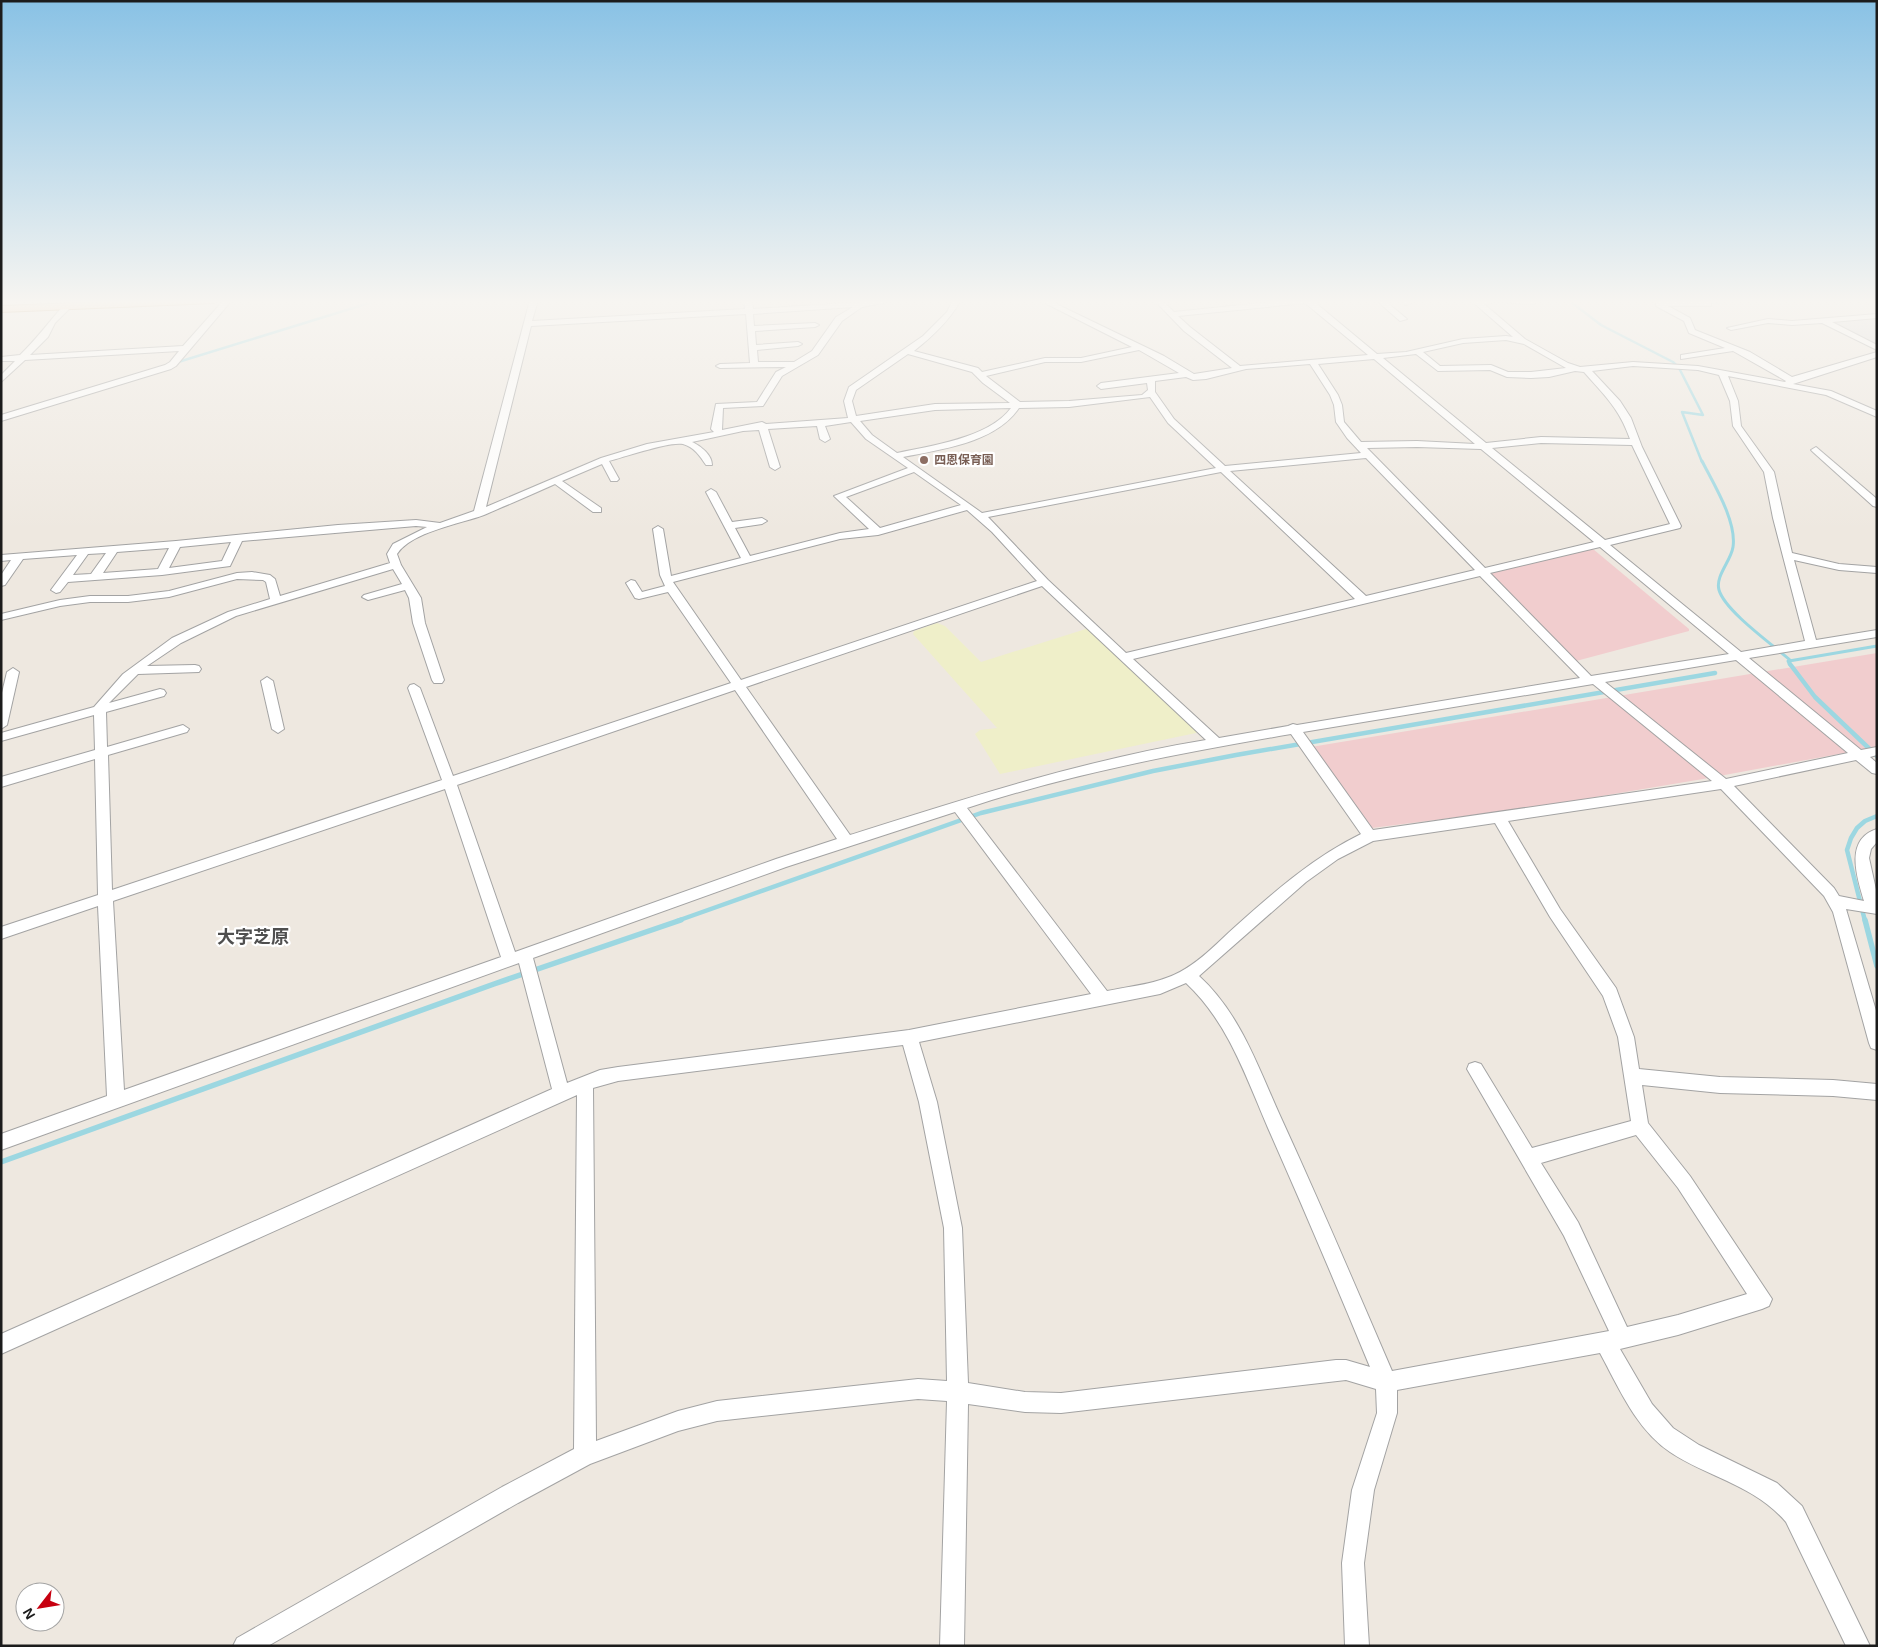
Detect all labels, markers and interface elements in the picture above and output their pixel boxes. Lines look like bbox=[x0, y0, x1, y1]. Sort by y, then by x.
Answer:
place label: 四恩保育園 bbox=[934, 453, 994, 467]
marker: 四恩保育園 bbox=[918, 454, 930, 466]
district label: 大字芝原 bbox=[217, 927, 289, 947]
north arrow bbox=[15, 1582, 65, 1632]
text: N bbox=[19, 1605, 38, 1622]

